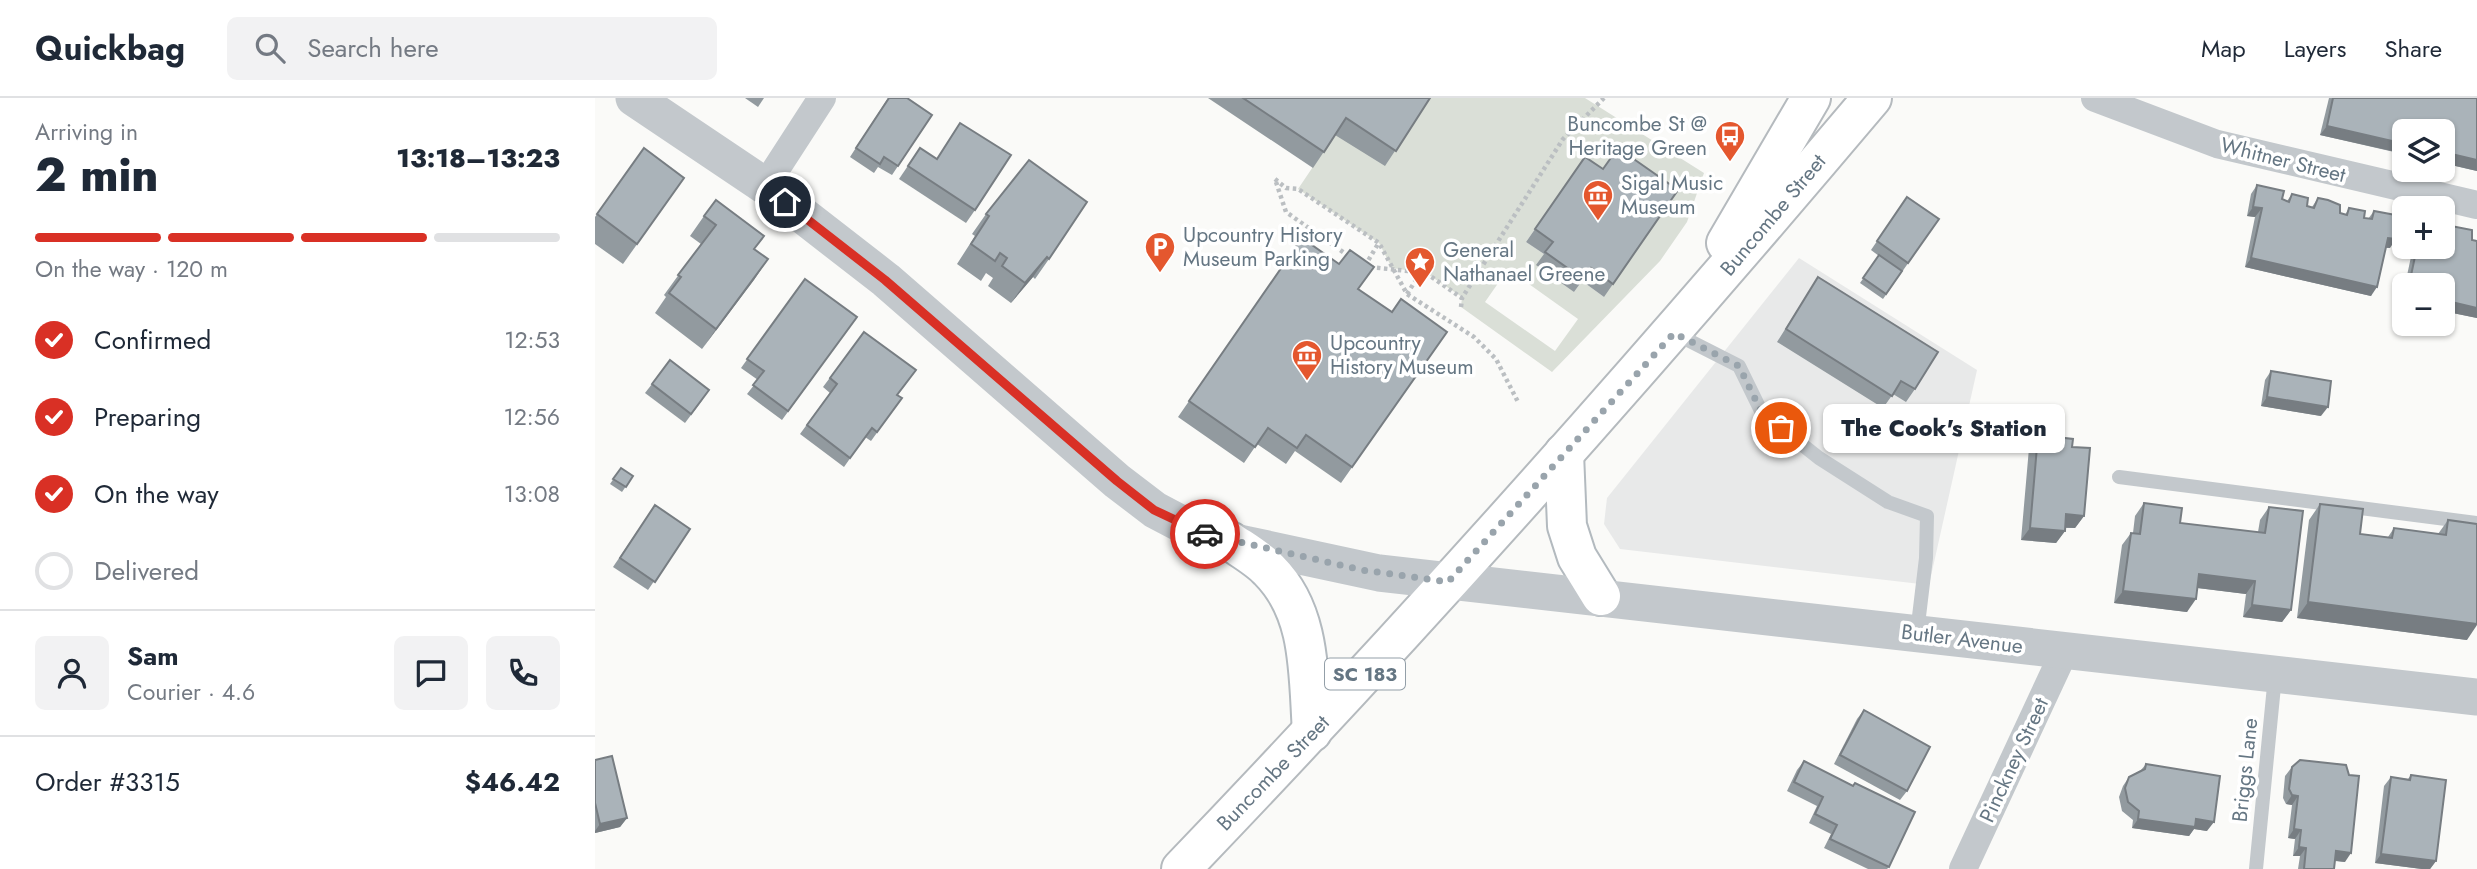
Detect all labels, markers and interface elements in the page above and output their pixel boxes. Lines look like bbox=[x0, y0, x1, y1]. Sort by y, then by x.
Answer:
search box bbox=[227, 17, 717, 80]
text: Quickbag bbox=[35, 25, 185, 72]
icon: search bbox=[251, 29, 289, 67]
text: Search here bbox=[307, 29, 439, 67]
text: Map bbox=[2201, 31, 2246, 66]
text: Layers bbox=[2284, 31, 2346, 66]
text: Share bbox=[2384, 31, 2442, 66]
place label: Buncombe St @ Heritage Green bbox=[1567, 109, 1707, 163]
text: Arriving in bbox=[35, 115, 138, 149]
bus stop icon: Buncombe St @ Heritage Green bbox=[1713, 119, 1747, 163]
map controls bbox=[2392, 119, 2455, 336]
button: layers bbox=[2392, 119, 2455, 182]
street label: Whitner Street bbox=[2217, 130, 2349, 190]
text: 13:18–13:23 bbox=[396, 139, 560, 177]
text: 2 min bbox=[35, 142, 159, 208]
street label: Buncombe Street bbox=[1713, 148, 1833, 282]
place label: Sigal Music Museum bbox=[1621, 168, 1723, 222]
pin bbox=[755, 172, 815, 232]
museum icon: Sigal Music Museum bbox=[1581, 178, 1615, 222]
icon: home bbox=[766, 183, 804, 221]
button: + bbox=[2392, 196, 2455, 259]
place label: Upcountry History Museum Parking bbox=[1183, 220, 1343, 274]
parking icon: Upcountry History Museum Parking bbox=[1143, 230, 1177, 274]
place label: General Nathanael Greene bbox=[1443, 235, 1605, 289]
place icon: General Nathanael Greene bbox=[1403, 245, 1437, 289]
text: On the way · 120 m bbox=[35, 252, 228, 286]
button: − bbox=[2392, 273, 2455, 336]
icon: check bbox=[35, 321, 73, 359]
text: Confirmed bbox=[94, 321, 211, 359]
text: 12:53 bbox=[504, 323, 560, 357]
place label: Upcountry History Museum bbox=[1330, 328, 1474, 382]
museum icon: Upcountry History Museum bbox=[1290, 338, 1324, 382]
icon: check bbox=[35, 398, 73, 436]
text: Preparing bbox=[94, 398, 201, 436]
pin bbox=[1751, 398, 1811, 458]
text: 12:56 bbox=[503, 400, 560, 434]
callout: The Cook's Station bbox=[1823, 404, 2065, 452]
icon: bag bbox=[1762, 409, 1800, 447]
text: The Cook's Station bbox=[1841, 411, 2047, 445]
icon: check bbox=[35, 475, 73, 513]
text: On the way bbox=[94, 475, 219, 513]
text: 13:08 bbox=[504, 477, 560, 511]
courier bbox=[1170, 499, 1240, 569]
icon: car bbox=[1186, 515, 1224, 553]
text: Delivered bbox=[94, 552, 199, 590]
street label: Butler Avenue bbox=[1899, 617, 2025, 661]
button: person bbox=[35, 636, 109, 710]
button: chat bbox=[394, 636, 468, 710]
button: phone bbox=[486, 636, 560, 710]
text: Sam bbox=[127, 637, 179, 675]
road number: SC 183 bbox=[1325, 659, 1405, 690]
text: Courier · 4.6 bbox=[127, 675, 255, 709]
street label: Pinckney Street bbox=[1972, 693, 2056, 827]
street label: Buncombe Street bbox=[1210, 708, 1336, 838]
street label: Briggs Lane bbox=[2225, 716, 2265, 824]
text: Order #3315 bbox=[35, 763, 180, 801]
text: $46.42 bbox=[465, 763, 560, 801]

